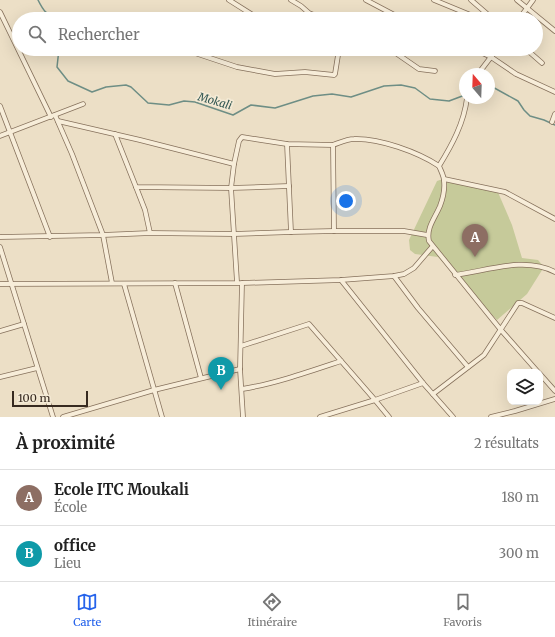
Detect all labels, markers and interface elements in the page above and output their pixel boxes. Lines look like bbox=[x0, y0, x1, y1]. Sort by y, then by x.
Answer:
search box bbox=[12, 12, 543, 56]
icon: search bbox=[26, 23, 48, 45]
text: Rechercher bbox=[58, 25, 140, 44]
north arrow bbox=[459, 68, 495, 104]
water label: Mokali bbox=[195, 89, 234, 113]
your location bbox=[336, 191, 356, 211]
pin: A bbox=[462, 224, 488, 257]
pin: B bbox=[208, 357, 234, 390]
map controls bbox=[507, 369, 543, 405]
button: layers bbox=[507, 369, 543, 405]
scale bar bbox=[12, 389, 88, 408]
text: 100 m bbox=[18, 391, 50, 405]
text: À proximité bbox=[16, 432, 115, 454]
text: 2 résultats bbox=[474, 435, 539, 452]
text: Ecole ITC Moukali bbox=[54, 480, 189, 499]
text: A bbox=[24, 489, 34, 506]
text: 180 m bbox=[501, 489, 539, 506]
text: École bbox=[54, 499, 87, 516]
text: office bbox=[54, 536, 96, 555]
text: B bbox=[24, 545, 34, 562]
text: 300 m bbox=[499, 545, 539, 562]
text: Lieu bbox=[54, 555, 81, 572]
tab: Carte bbox=[73, 591, 101, 629]
tab: Itinéraire bbox=[248, 591, 297, 629]
tab: Favoris bbox=[443, 591, 482, 629]

